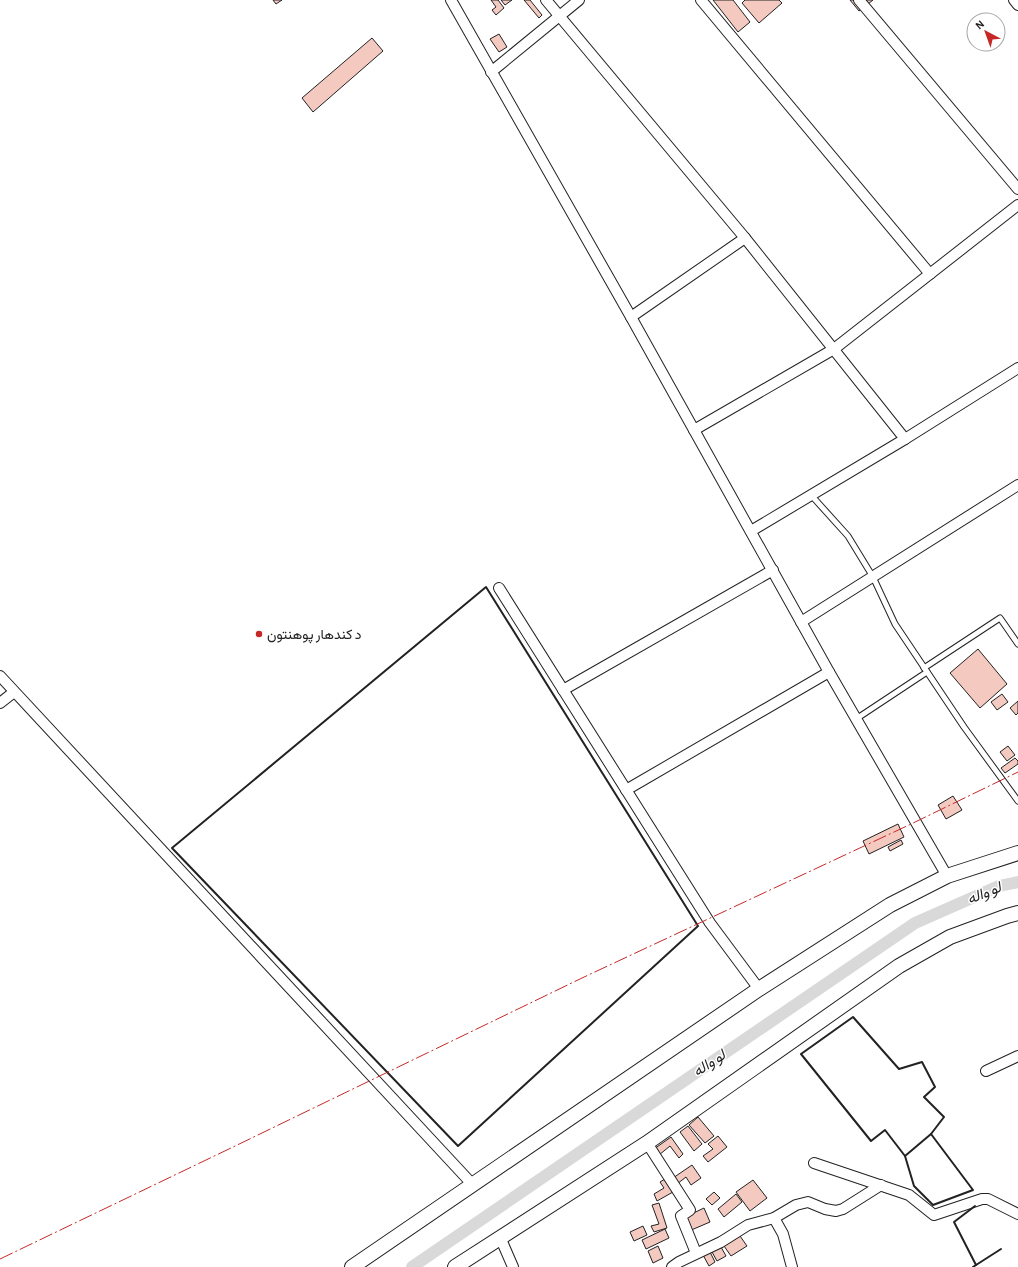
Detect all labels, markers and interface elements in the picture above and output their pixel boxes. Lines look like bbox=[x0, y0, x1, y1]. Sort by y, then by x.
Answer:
north arrow bbox=[966, 12, 1006, 52]
text: N bbox=[973, 18, 986, 31]
place label: د کندهار پوهنتون bbox=[267, 628, 362, 644]
marker: د کندهار پوهنتون bbox=[254, 629, 264, 639]
water label: لو واله bbox=[965, 879, 1005, 908]
water label: لو واله bbox=[690, 1046, 730, 1080]

